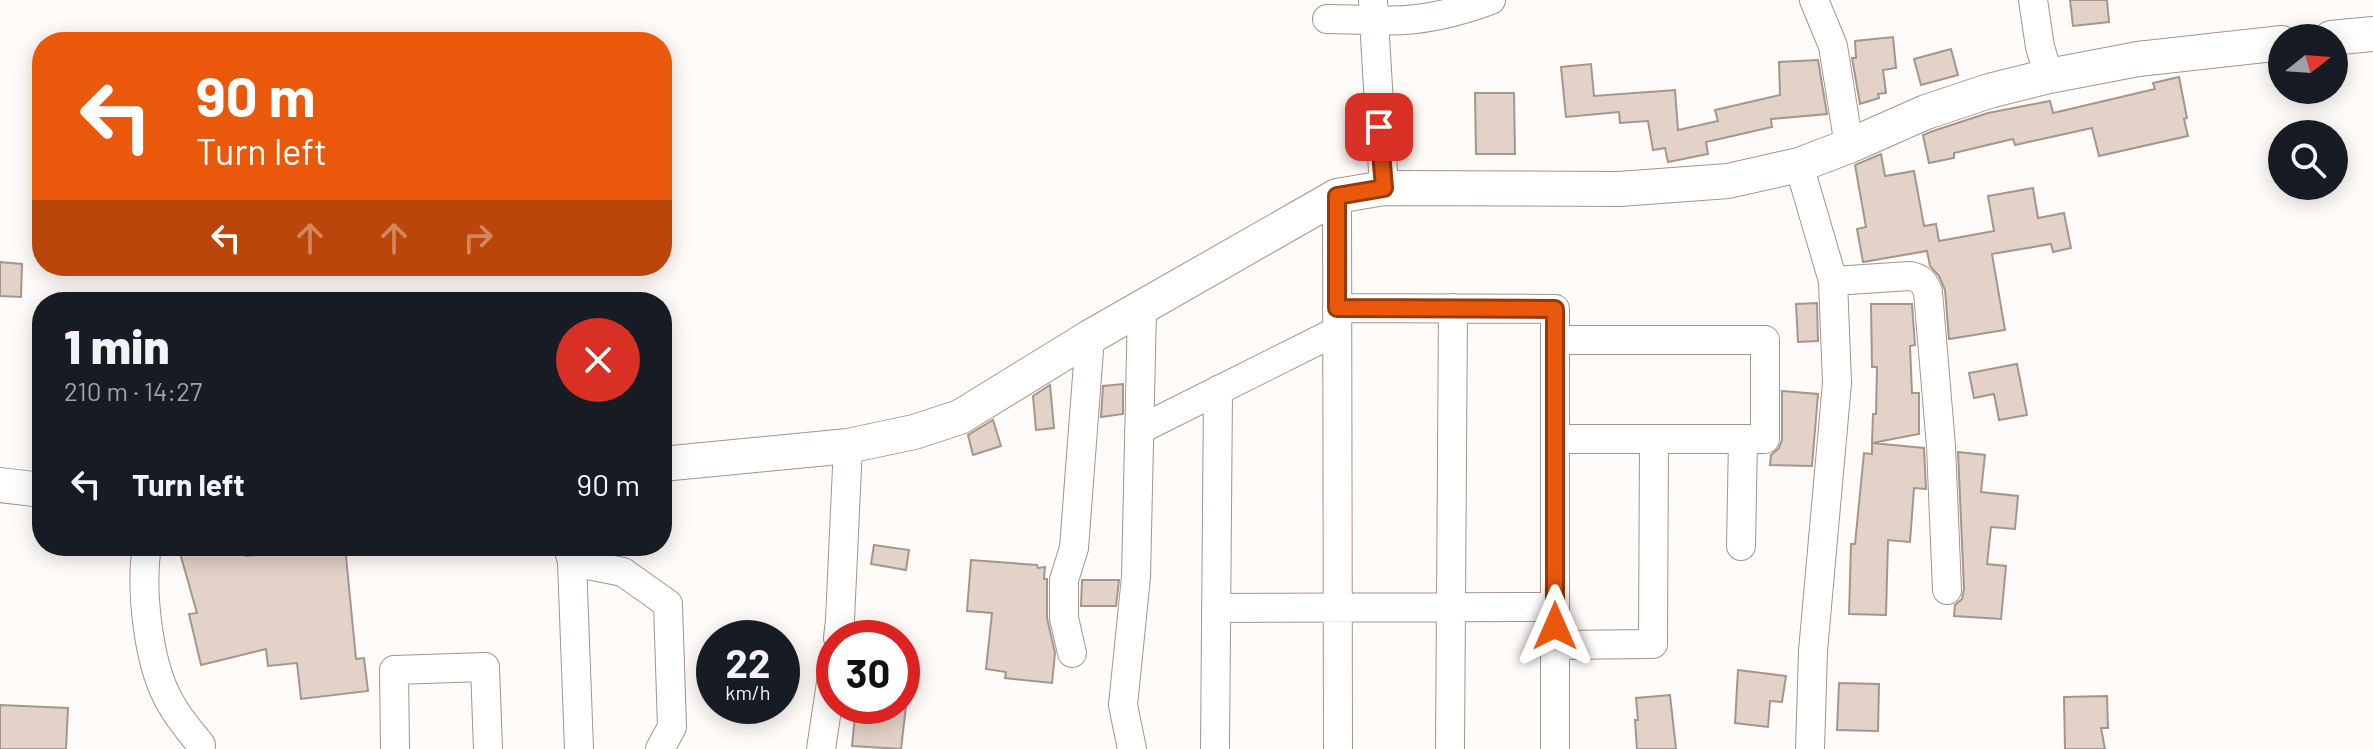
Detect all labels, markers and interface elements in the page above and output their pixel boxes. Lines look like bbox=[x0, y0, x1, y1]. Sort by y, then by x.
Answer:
north arrow bbox=[2268, 24, 2348, 104]
map controls bbox=[2268, 24, 2348, 200]
text: 90 m bbox=[196, 61, 316, 128]
icon: left bbox=[64, 64, 168, 168]
pin bbox=[1345, 93, 1413, 161]
icon: arrive bbox=[1357, 105, 1401, 149]
button: search bbox=[2268, 120, 2348, 200]
text: Turn left bbox=[196, 129, 327, 172]
icon: left bbox=[204, 216, 248, 260]
icon: ahead bbox=[288, 216, 332, 260]
icon: ahead bbox=[372, 216, 416, 260]
icon: right bbox=[456, 216, 500, 260]
text: 1 min bbox=[64, 316, 170, 374]
button: close bbox=[556, 318, 640, 402]
text: 210 m · 14:27 bbox=[64, 375, 202, 406]
icon: left bbox=[64, 462, 108, 506]
text: Turn left bbox=[132, 466, 245, 502]
text: 90 m bbox=[577, 466, 640, 502]
position arrow bbox=[1513, 584, 1597, 668]
speed limit sign: 30 bbox=[816, 620, 920, 724]
text: 22 bbox=[726, 638, 770, 686]
text: km/h bbox=[725, 680, 771, 704]

